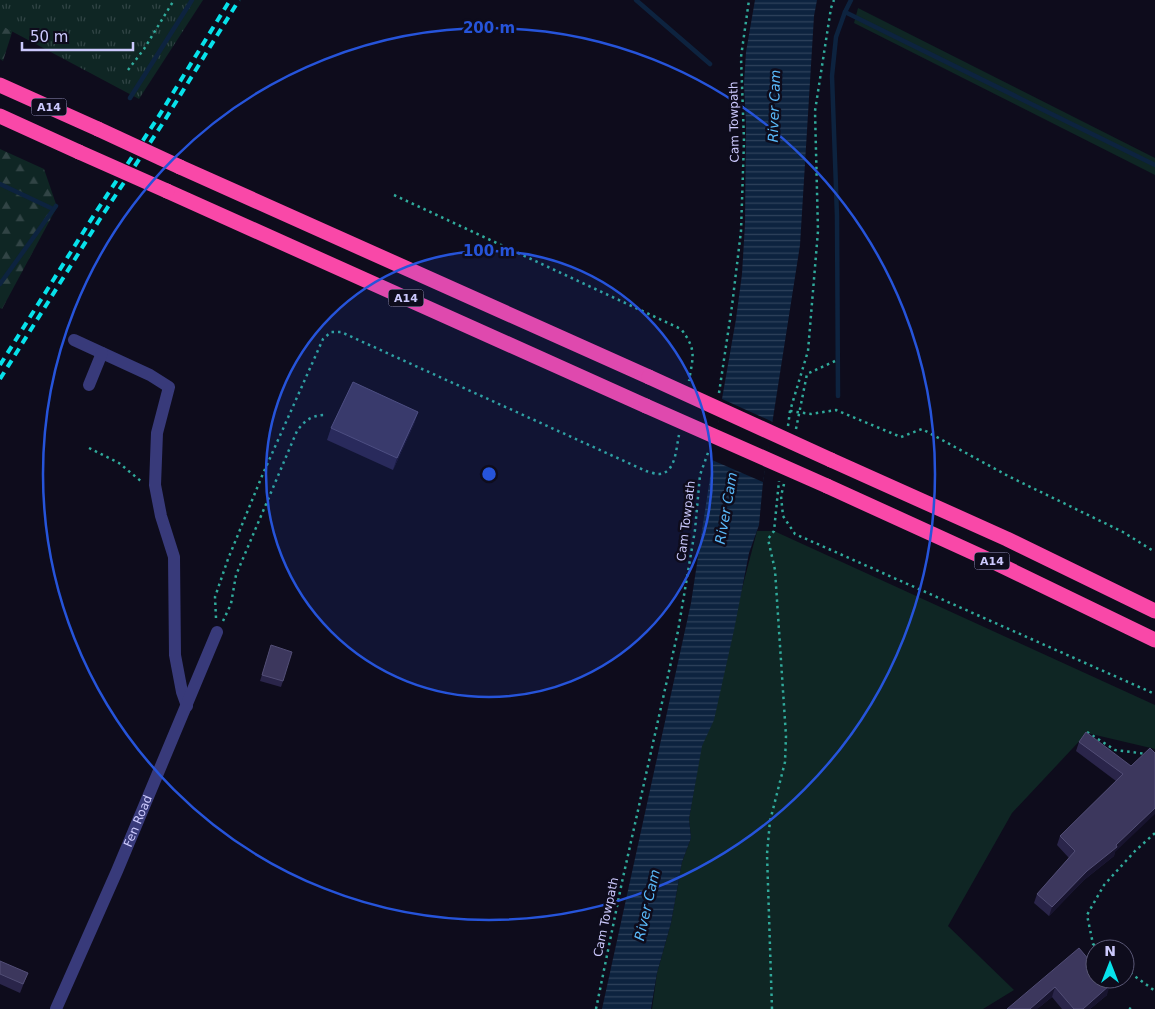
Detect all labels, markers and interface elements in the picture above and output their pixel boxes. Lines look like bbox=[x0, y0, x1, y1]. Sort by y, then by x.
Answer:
text: 200 m bbox=[463, 19, 515, 37]
scale bar bbox=[22, 20, 134, 52]
text: 50 m bbox=[30, 28, 68, 46]
water label: River Cam bbox=[765, 69, 783, 143]
street label: Cam Towpath bbox=[726, 81, 742, 163]
road number: A14 bbox=[32, 98, 66, 115]
text: 100 m bbox=[463, 242, 515, 260]
road number: A14 bbox=[388, 290, 424, 306]
centre of rings bbox=[480, 465, 498, 483]
water label: River Cam bbox=[712, 471, 740, 545]
street label: Cam Towpath bbox=[674, 480, 698, 562]
road number: A14 bbox=[974, 552, 1010, 570]
street label: Fen Road bbox=[121, 793, 155, 849]
water label: River Cam bbox=[631, 868, 663, 942]
street label: Cam Towpath bbox=[591, 876, 621, 958]
north arrow bbox=[1085, 939, 1135, 989]
text: N bbox=[1104, 943, 1116, 959]

